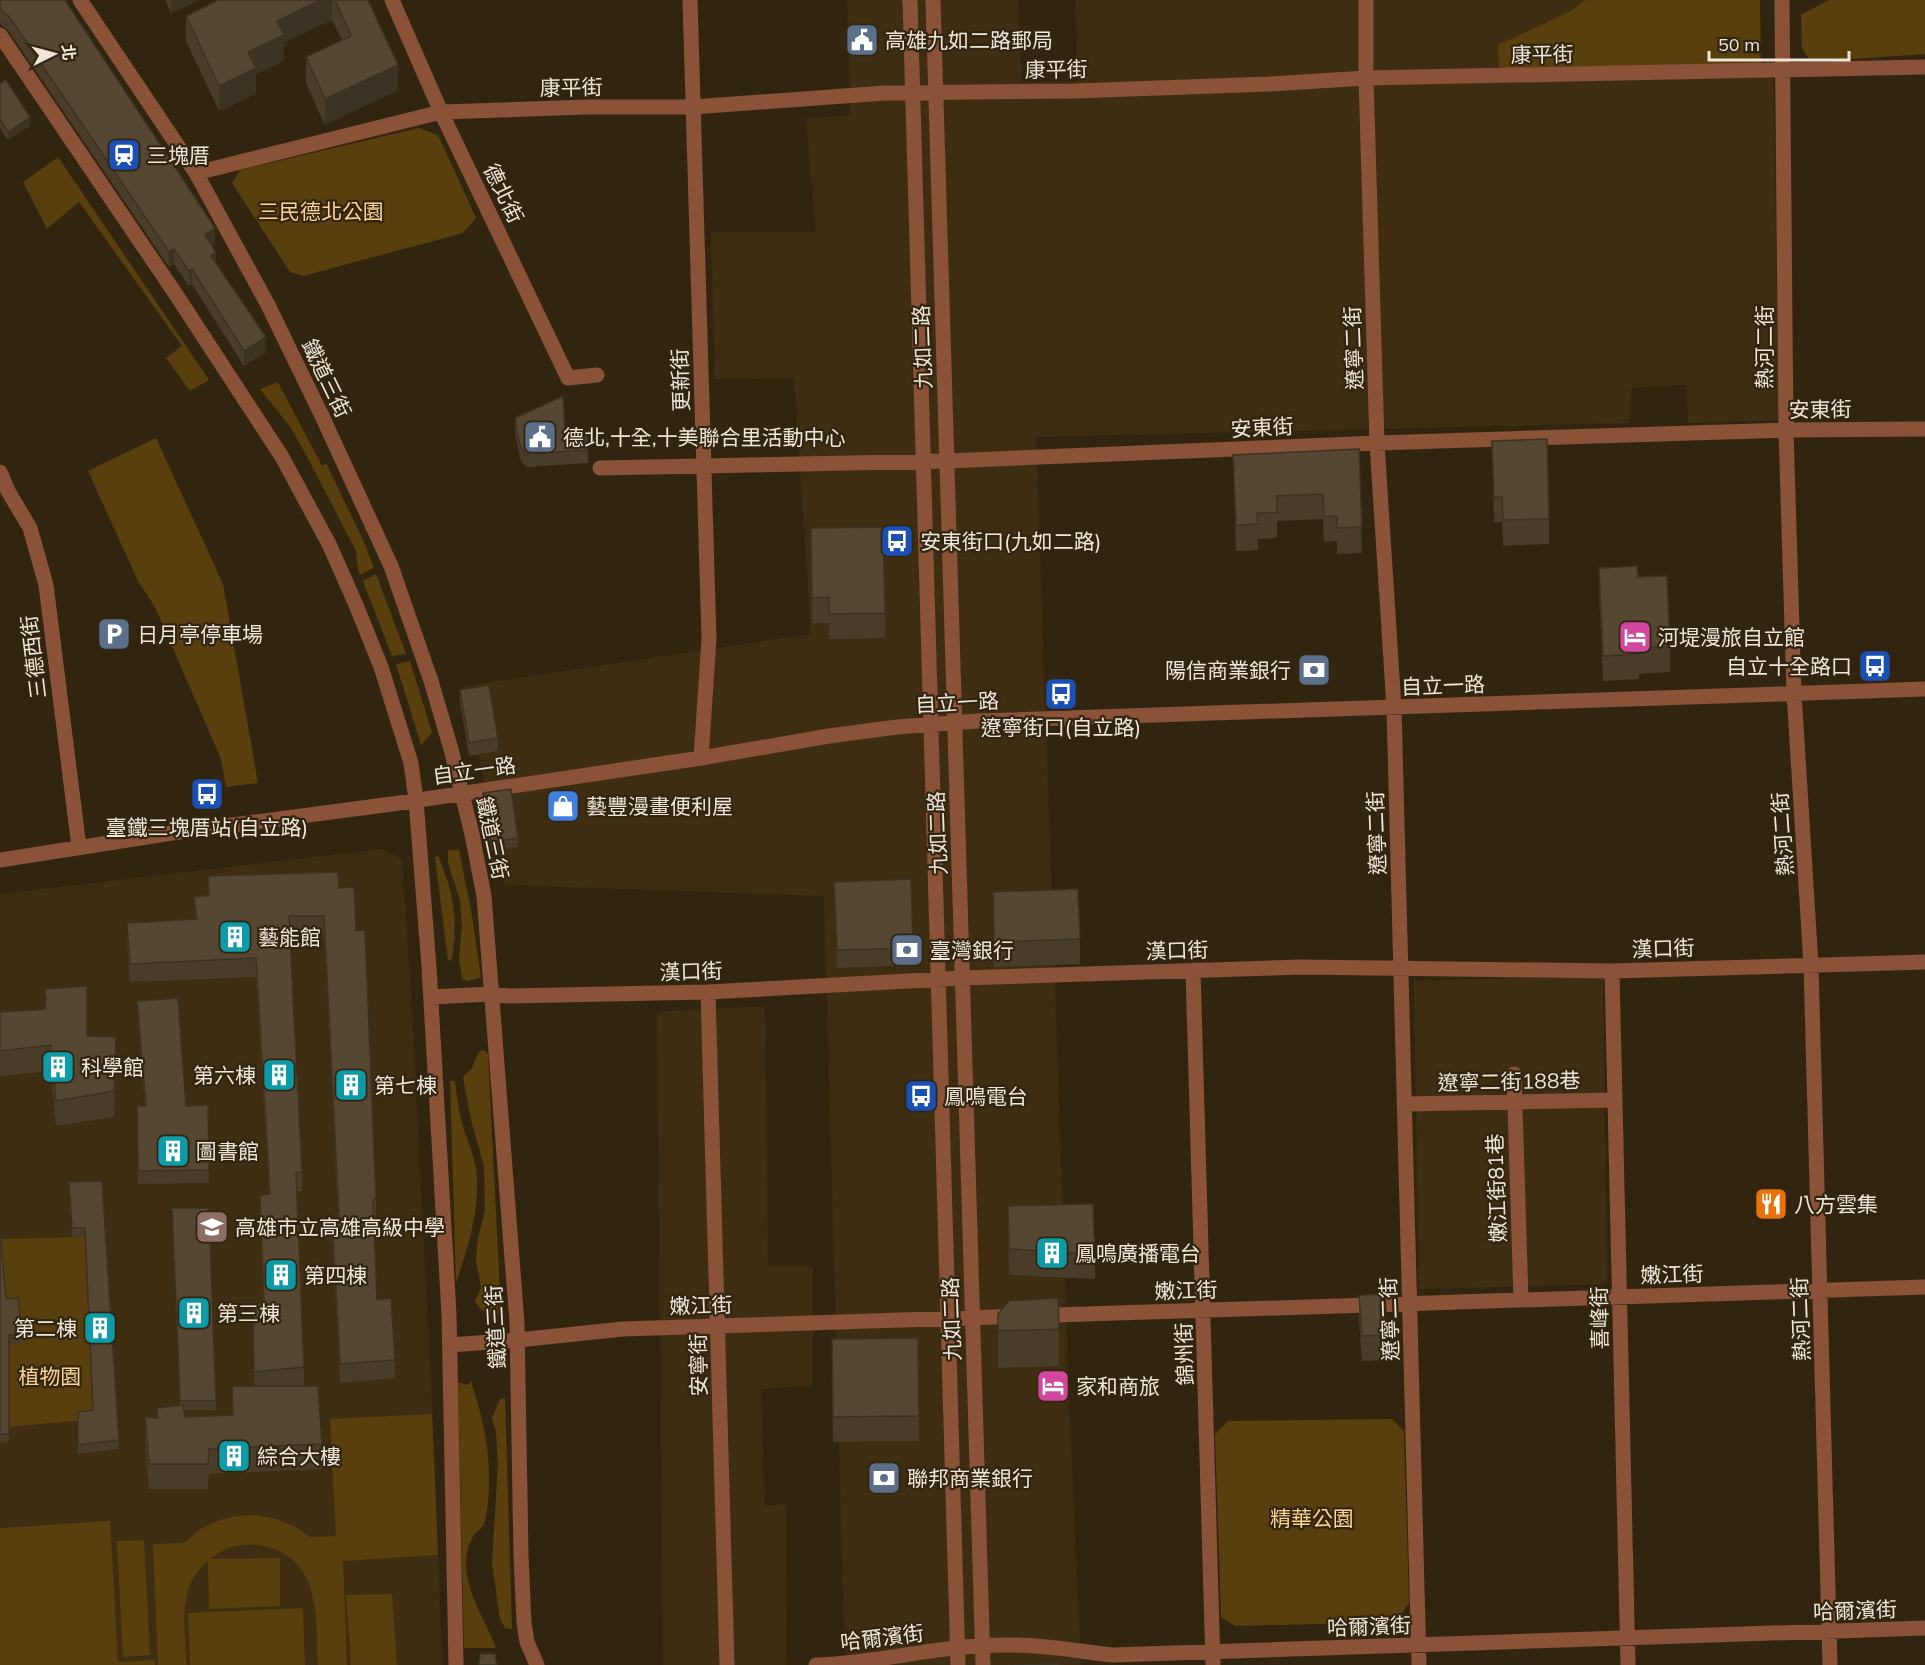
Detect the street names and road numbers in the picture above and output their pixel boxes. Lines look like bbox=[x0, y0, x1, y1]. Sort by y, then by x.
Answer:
street label: 康平街 bbox=[1510, 40, 1574, 68]
street label: 康平街 bbox=[1024, 55, 1088, 83]
street label: 康平街 bbox=[539, 73, 603, 101]
street label: 德北街 bbox=[479, 159, 529, 227]
street label: 九如二路 bbox=[908, 305, 936, 389]
street label: 熱河二街 bbox=[1751, 305, 1777, 389]
street label: 遼寧二街 bbox=[1339, 306, 1367, 390]
street label: 鐵道三街 bbox=[297, 335, 357, 421]
street label: 更新街 bbox=[666, 348, 694, 412]
street label: 安東街 bbox=[1788, 395, 1852, 423]
street label: 安東街 bbox=[1230, 412, 1294, 442]
street label: 三德西街 bbox=[15, 614, 51, 700]
street label: 自立一路 bbox=[1401, 671, 1485, 699]
street label: 自立一路 bbox=[914, 687, 1000, 717]
street label: 自立一路 bbox=[431, 751, 517, 789]
street label: 九如二路 bbox=[923, 791, 951, 875]
street label: 遼寧二街 bbox=[1362, 791, 1390, 875]
street label: 熱河二街 bbox=[1766, 791, 1798, 877]
street label: 鐵道三街 bbox=[472, 794, 514, 882]
street label: 漢口街 bbox=[1631, 934, 1695, 962]
street label: 漢口街 bbox=[1145, 936, 1209, 964]
street label: 漢口街 bbox=[659, 957, 723, 985]
street label: 遼寧二街188巷 bbox=[1437, 1067, 1581, 1095]
street label: 嫩江街81巷 bbox=[1481, 1133, 1511, 1243]
street label: 嫩江街 bbox=[1640, 1260, 1704, 1288]
street label: 嫩江街 bbox=[1154, 1276, 1218, 1304]
street label: 九如二路 bbox=[937, 1277, 965, 1361]
street label: 遼寧二街 bbox=[1375, 1277, 1403, 1361]
street label: 熱河二街 bbox=[1786, 1277, 1814, 1361]
street label: 鐵道三街 bbox=[480, 1284, 510, 1370]
street label: 喜峰街 bbox=[1585, 1286, 1613, 1350]
street label: 嫩江街 bbox=[669, 1291, 733, 1319]
street label: 錦州街 bbox=[1170, 1322, 1198, 1386]
street label: 安寧街 bbox=[684, 1333, 712, 1397]
street label: 哈爾濱街 bbox=[1813, 1596, 1897, 1624]
street label: 哈爾濱街 bbox=[1327, 1612, 1411, 1640]
street label: 哈爾濱街 bbox=[839, 1619, 925, 1655]

